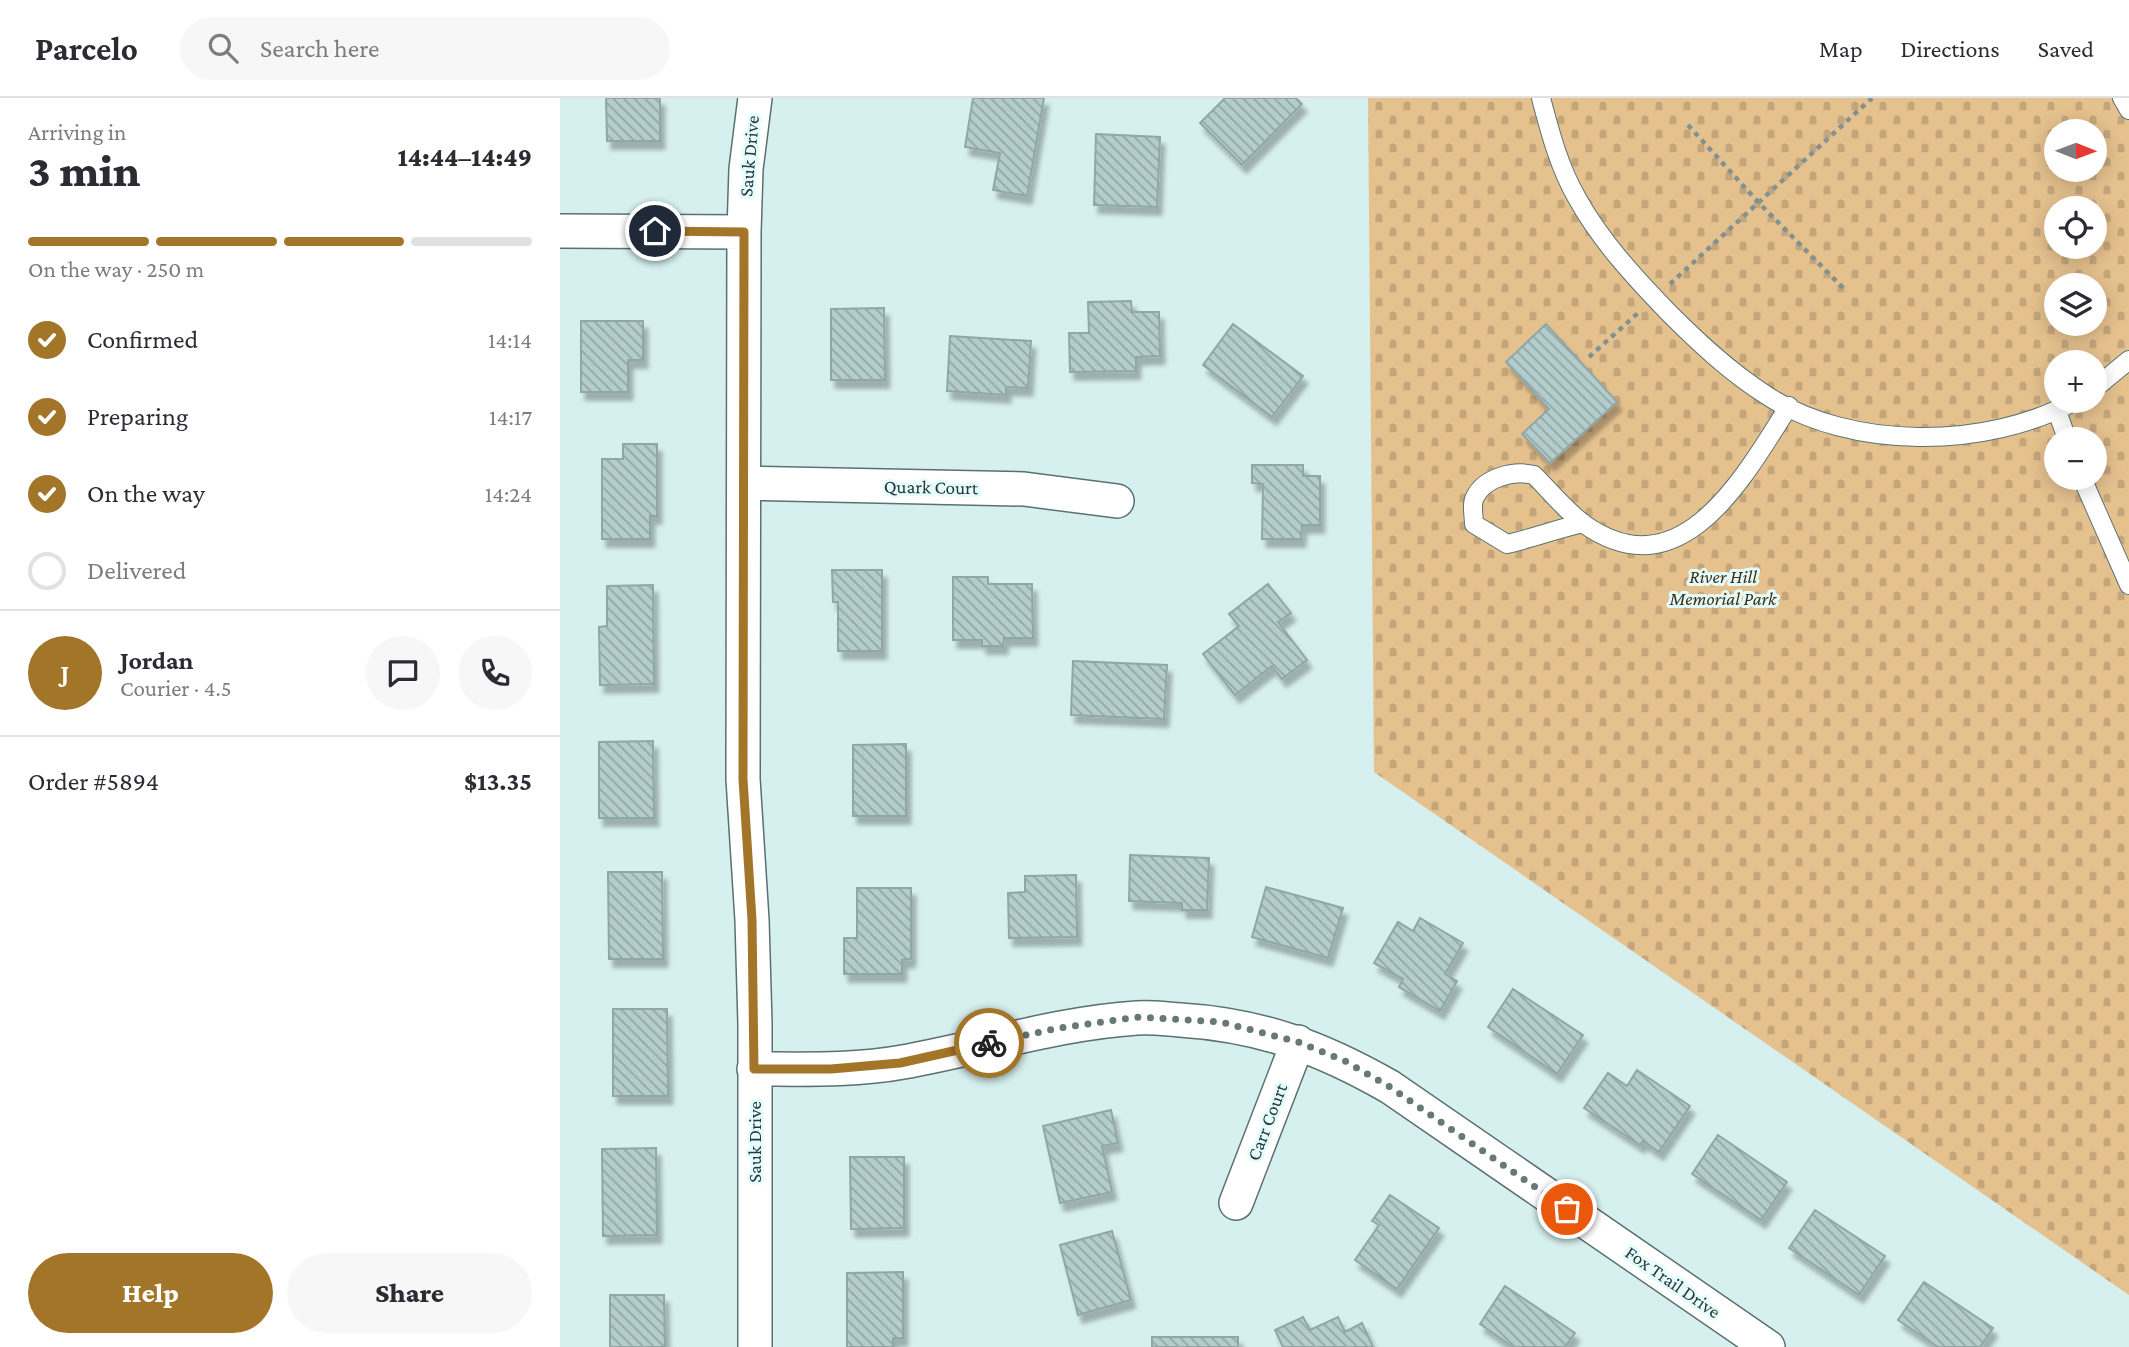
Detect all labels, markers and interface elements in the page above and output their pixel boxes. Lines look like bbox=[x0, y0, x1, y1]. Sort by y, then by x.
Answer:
search box bbox=[180, 17, 670, 80]
icon: search bbox=[204, 29, 242, 67]
text: Parcelo bbox=[35, 30, 138, 67]
text: Search here bbox=[260, 34, 379, 63]
text: Map bbox=[1819, 35, 1863, 62]
text: Directions bbox=[1901, 35, 2000, 62]
text: Saved bbox=[2038, 35, 2094, 62]
street label: Sauk Drive bbox=[735, 114, 763, 198]
text: Arriving in bbox=[28, 119, 126, 145]
north arrow bbox=[2044, 119, 2107, 182]
map controls bbox=[2044, 119, 2107, 490]
text: 14:44–14:49 bbox=[398, 143, 532, 172]
text: 3 min bbox=[28, 145, 140, 196]
button: locate bbox=[2044, 196, 2107, 259]
pin bbox=[625, 201, 685, 261]
icon: home bbox=[636, 212, 674, 250]
text: On the way · 250 m bbox=[28, 256, 204, 282]
button: layers bbox=[2044, 273, 2107, 336]
icon: check bbox=[28, 321, 66, 359]
text: Confirmed bbox=[87, 325, 198, 354]
text: 14:14 bbox=[488, 327, 532, 353]
button: + bbox=[2044, 350, 2107, 413]
icon: check bbox=[28, 398, 66, 436]
text: Preparing bbox=[87, 402, 188, 431]
text: 14:17 bbox=[489, 404, 532, 430]
button: − bbox=[2044, 427, 2107, 490]
icon: check bbox=[28, 475, 66, 513]
street label: Quark Court bbox=[884, 476, 979, 498]
text: On the way bbox=[87, 479, 205, 508]
text: 14:24 bbox=[485, 481, 532, 507]
text: Delivered bbox=[87, 556, 186, 585]
park label: River Hill Memorial Park bbox=[1669, 566, 1777, 609]
button: chat bbox=[366, 636, 440, 710]
button: phone bbox=[458, 636, 532, 710]
text: Jordan bbox=[120, 646, 194, 675]
text: J bbox=[61, 659, 69, 688]
text: Courier · 4.5 bbox=[120, 675, 232, 701]
text: Order #5894 bbox=[28, 767, 159, 796]
text: $13.35 bbox=[464, 767, 532, 796]
courier bbox=[954, 1008, 1024, 1078]
icon: bike bbox=[970, 1024, 1008, 1062]
street label: Carr Court bbox=[1243, 1080, 1292, 1163]
street label: Sauk Drive bbox=[744, 1101, 765, 1183]
pin bbox=[1537, 1179, 1597, 1239]
icon: bag bbox=[1548, 1190, 1586, 1228]
street label: Fox Trail Drive bbox=[1622, 1242, 1724, 1322]
button: Help bbox=[28, 1253, 273, 1333]
button: Share bbox=[287, 1253, 532, 1333]

